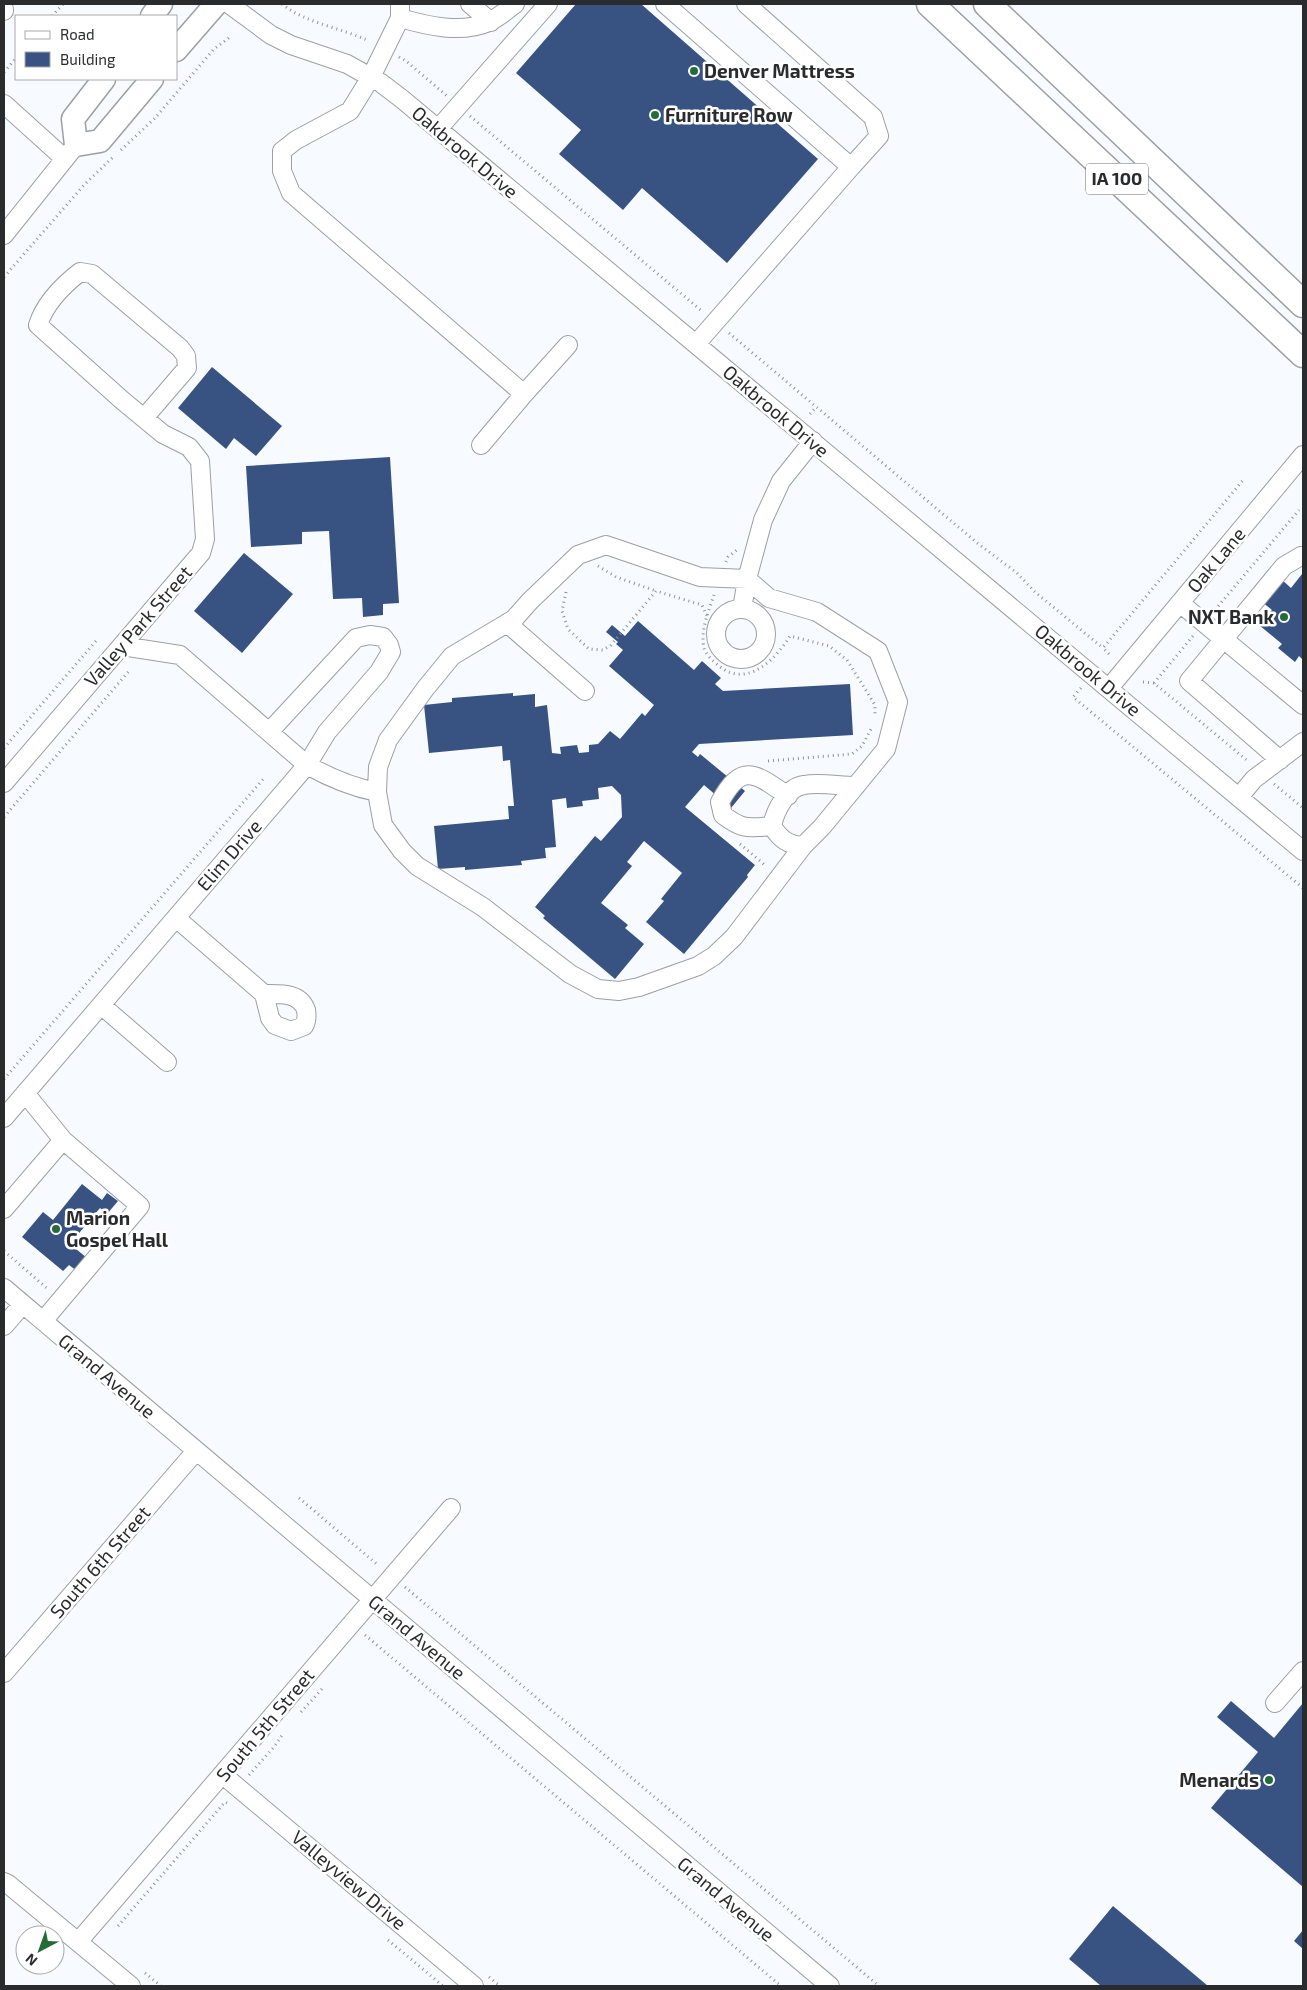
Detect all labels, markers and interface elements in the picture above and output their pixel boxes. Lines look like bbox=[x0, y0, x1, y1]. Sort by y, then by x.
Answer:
legend bbox=[15, 15, 178, 80]
text: Road bbox=[60, 25, 95, 43]
text: Building bbox=[60, 50, 116, 68]
place label: Denver Mattress bbox=[704, 59, 855, 82]
marker: Denver Mattress bbox=[688, 65, 700, 77]
street label: Oakbrook Drive bbox=[408, 101, 523, 203]
place label: Furniture Row bbox=[665, 103, 793, 126]
marker: Furniture Row bbox=[649, 109, 661, 121]
road number: IA 100 bbox=[1086, 163, 1148, 194]
street label: Oakbrook Drive bbox=[719, 360, 834, 462]
street label: Oak Lane bbox=[1182, 522, 1250, 597]
street label: Valley Park Street bbox=[79, 561, 196, 691]
place label: NXT Bank bbox=[1188, 605, 1274, 628]
marker: NXT Bank bbox=[1278, 611, 1290, 623]
street label: Oakbrook Drive bbox=[1031, 619, 1146, 721]
street label: Elim Drive bbox=[191, 814, 266, 895]
place label: Marion Gospel Hall bbox=[66, 1206, 169, 1251]
marker: Marion Gospel Hall bbox=[50, 1223, 62, 1235]
street label: Grand Avenue bbox=[54, 1328, 160, 1423]
street label: South 6th Street bbox=[45, 1501, 155, 1622]
street label: Grand Avenue bbox=[364, 1589, 470, 1684]
street label: South 5th Street bbox=[211, 1664, 319, 1786]
place label: Menards bbox=[1179, 1768, 1259, 1791]
marker: Menards bbox=[1263, 1774, 1275, 1786]
street label: Valleyview Drive bbox=[287, 1825, 411, 1934]
street label: Grand Avenue bbox=[673, 1851, 779, 1946]
north arrow bbox=[15, 1925, 65, 1975]
text: N bbox=[22, 1950, 41, 1970]

